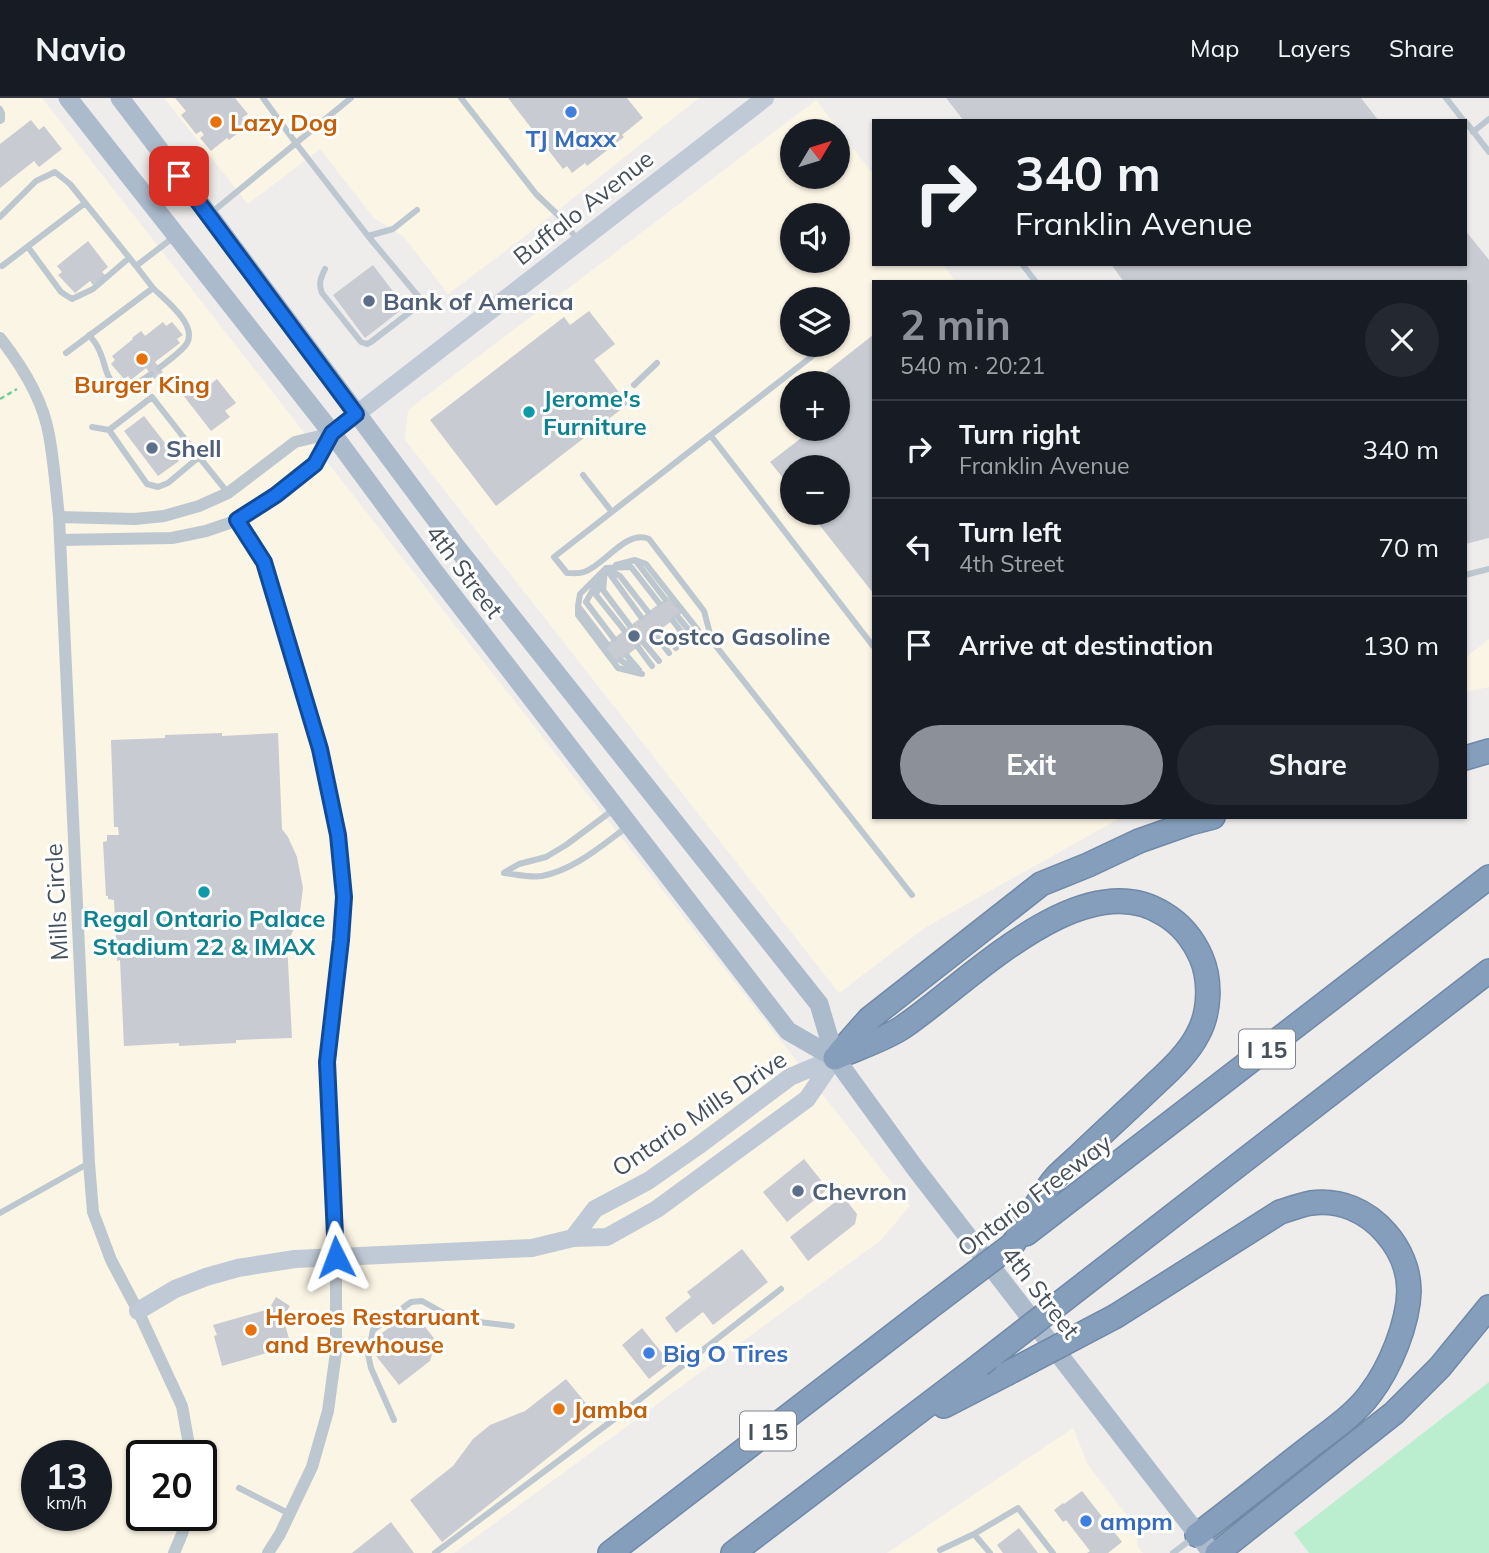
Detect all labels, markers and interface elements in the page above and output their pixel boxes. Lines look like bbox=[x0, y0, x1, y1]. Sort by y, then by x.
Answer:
text: Navio bbox=[35, 28, 126, 69]
text: Map bbox=[1190, 33, 1239, 63]
text: Layers bbox=[1277, 33, 1351, 63]
text: Share bbox=[1389, 33, 1454, 63]
marker: TJ Maxx bbox=[563, 104, 579, 120]
place label: Lazy Dog bbox=[230, 107, 338, 137]
marker: Lazy Dog bbox=[208, 114, 224, 130]
north arrow bbox=[780, 119, 850, 189]
map controls bbox=[780, 119, 850, 525]
place label: TJ Maxx bbox=[526, 123, 617, 153]
text: 340 m bbox=[1015, 142, 1161, 203]
street label: Buffalo Avenue bbox=[507, 143, 659, 271]
pin bbox=[149, 146, 209, 206]
icon: right bbox=[900, 147, 991, 238]
icon: arrive bbox=[160, 157, 198, 195]
button: sound bbox=[780, 203, 850, 273]
text: Franklin Avenue bbox=[1015, 203, 1252, 243]
place label: Bank of America bbox=[383, 286, 574, 316]
button: layers bbox=[780, 287, 850, 357]
marker: Bank of America bbox=[361, 293, 377, 309]
text: 2 min bbox=[900, 298, 1011, 351]
button: close bbox=[1365, 303, 1439, 377]
marker: Burger King bbox=[134, 351, 150, 367]
text: 540 m · 20:21 bbox=[900, 351, 1045, 380]
place label: Burger King bbox=[74, 369, 210, 399]
button: + bbox=[780, 371, 850, 441]
place label: Jerome's Furniture bbox=[543, 383, 647, 441]
marker: Jerome's Furniture bbox=[521, 404, 537, 420]
text: Turn right bbox=[959, 418, 1080, 451]
icon: right bbox=[900, 430, 938, 468]
place label: Shell bbox=[166, 433, 222, 463]
text: 340 m bbox=[1363, 433, 1439, 466]
marker: Shell bbox=[144, 440, 160, 456]
text: Franklin Avenue bbox=[959, 451, 1130, 480]
button: − bbox=[780, 455, 850, 525]
text: Turn left bbox=[959, 516, 1061, 549]
street label: 4th Street bbox=[420, 518, 510, 624]
icon: left bbox=[900, 528, 938, 566]
text: 70 m bbox=[1378, 531, 1439, 564]
text: 4th Street bbox=[959, 549, 1064, 578]
place label: Costco Gasoline bbox=[648, 621, 830, 651]
icon: arrive bbox=[900, 626, 938, 664]
marker: Costco Gasoline bbox=[626, 628, 642, 644]
text: Arrive at destination bbox=[959, 629, 1214, 662]
text: 130 m bbox=[1363, 629, 1439, 662]
button: Exit bbox=[900, 725, 1163, 805]
button: Share bbox=[1177, 725, 1439, 805]
street label: Mills Circle bbox=[38, 843, 74, 961]
marker: Regal Ontario Palace Stadium 22 & IMAX bbox=[196, 884, 212, 900]
place label: Regal Ontario Palace Stadium 22 & IMAX bbox=[83, 903, 325, 961]
road number: I 15 bbox=[1239, 1030, 1295, 1068]
street label: Ontario Mills Drive bbox=[606, 1044, 792, 1182]
street label: Ontario Freeway bbox=[951, 1127, 1117, 1263]
place label: Chevron bbox=[812, 1176, 907, 1206]
marker: Chevron bbox=[790, 1183, 806, 1199]
position arrow bbox=[299, 1220, 373, 1294]
street label: 4th Street bbox=[995, 1240, 1087, 1344]
place label: Heroes Restaruant and Brewhouse bbox=[265, 1301, 480, 1359]
marker: Heroes Restaruant and Brewhouse bbox=[243, 1322, 259, 1338]
place label: Big O Tires bbox=[663, 1338, 788, 1368]
marker: Big O Tires bbox=[641, 1345, 657, 1361]
place label: Jamba bbox=[573, 1394, 648, 1424]
marker: Jamba bbox=[551, 1401, 567, 1417]
road number: I 15 bbox=[740, 1412, 796, 1450]
speed limit sign: 20 bbox=[126, 1440, 217, 1531]
text: 13 bbox=[45, 1454, 88, 1498]
text: km/h bbox=[46, 1491, 87, 1514]
place label: ampm bbox=[1100, 1506, 1173, 1536]
marker: ampm bbox=[1078, 1513, 1094, 1529]

